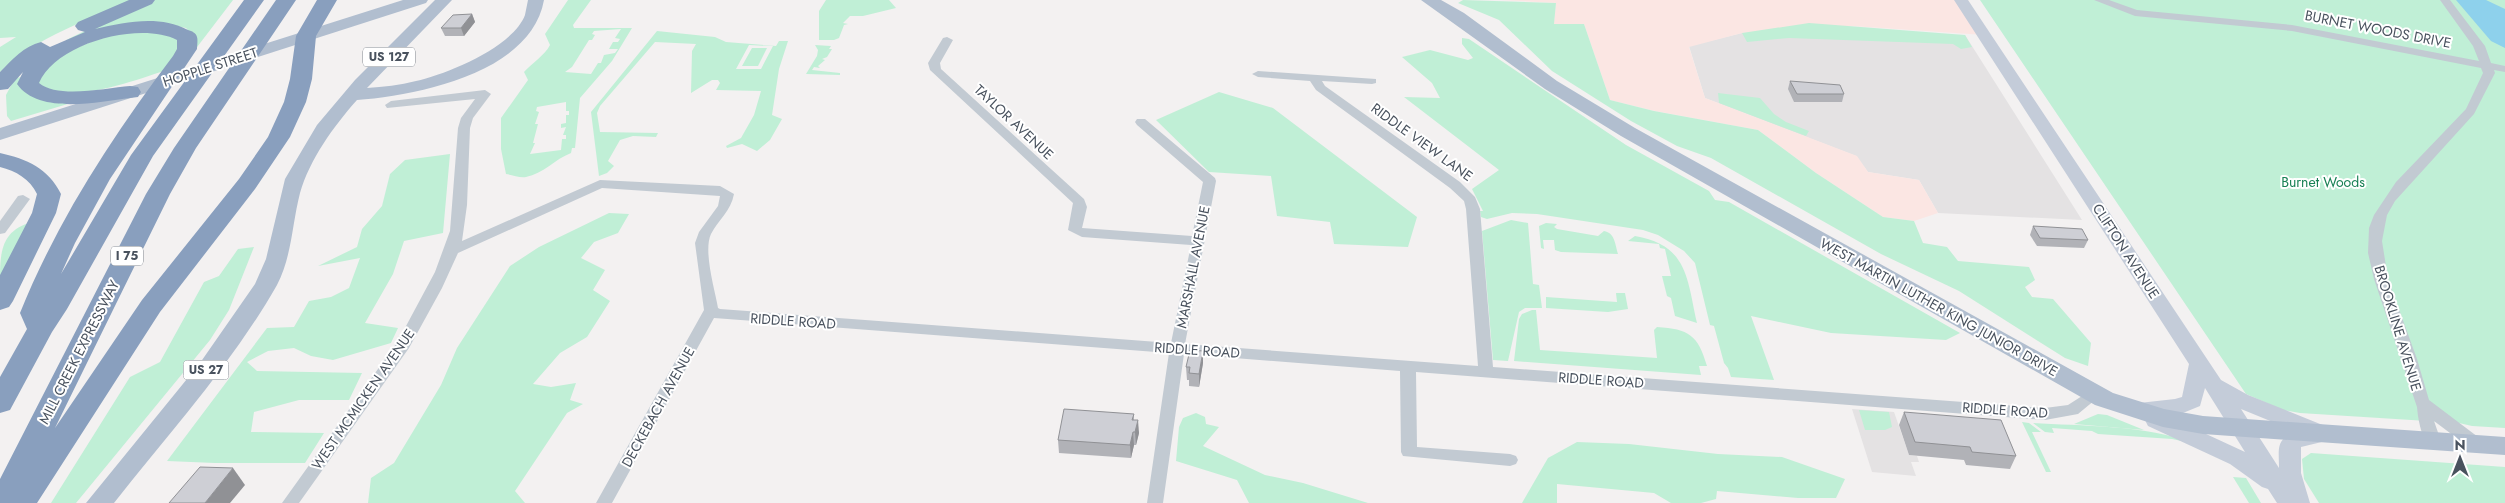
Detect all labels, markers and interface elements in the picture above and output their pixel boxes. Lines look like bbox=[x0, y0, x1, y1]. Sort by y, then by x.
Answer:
street label: BURNET WOODS DRIVE bbox=[2303, 5, 2453, 53]
street label: HOPPLE STREET bbox=[160, 42, 260, 92]
road number: US 127 bbox=[363, 48, 415, 66]
street label: TAYLOR AVENUE bbox=[970, 80, 1058, 164]
street label: RIDDLE VIEW LANE bbox=[1367, 98, 1477, 186]
park label: Burnet Woods bbox=[2281, 172, 2365, 192]
street label: CLIFTON AVENUE bbox=[2088, 199, 2164, 303]
street label: MARSHALL AVENUE bbox=[1171, 204, 1215, 330]
street label: WEST MARTIN LUTHER KING JUNIOR DRIVE bbox=[1816, 233, 2062, 381]
road number: I 75 bbox=[111, 247, 143, 266]
street label: BROOKLINE AVENUE bbox=[2369, 263, 2427, 393]
street label: MILL CREEK EXPRESSWAY bbox=[34, 276, 124, 427]
street label: RIDDLE ROAD bbox=[750, 308, 836, 334]
street label: WEST MCMICKEN AVENUE bbox=[307, 324, 419, 474]
street label: RIDDLE ROAD bbox=[1154, 337, 1240, 363]
street label: DECKEBACH AVENUE bbox=[617, 343, 699, 471]
road number: US 27 bbox=[184, 360, 228, 380]
street label: RIDDLE ROAD bbox=[1558, 367, 1644, 393]
street label: RIDDLE ROAD bbox=[1962, 397, 2048, 423]
north arrow bbox=[2435, 433, 2485, 483]
text: N bbox=[2454, 435, 2466, 455]

